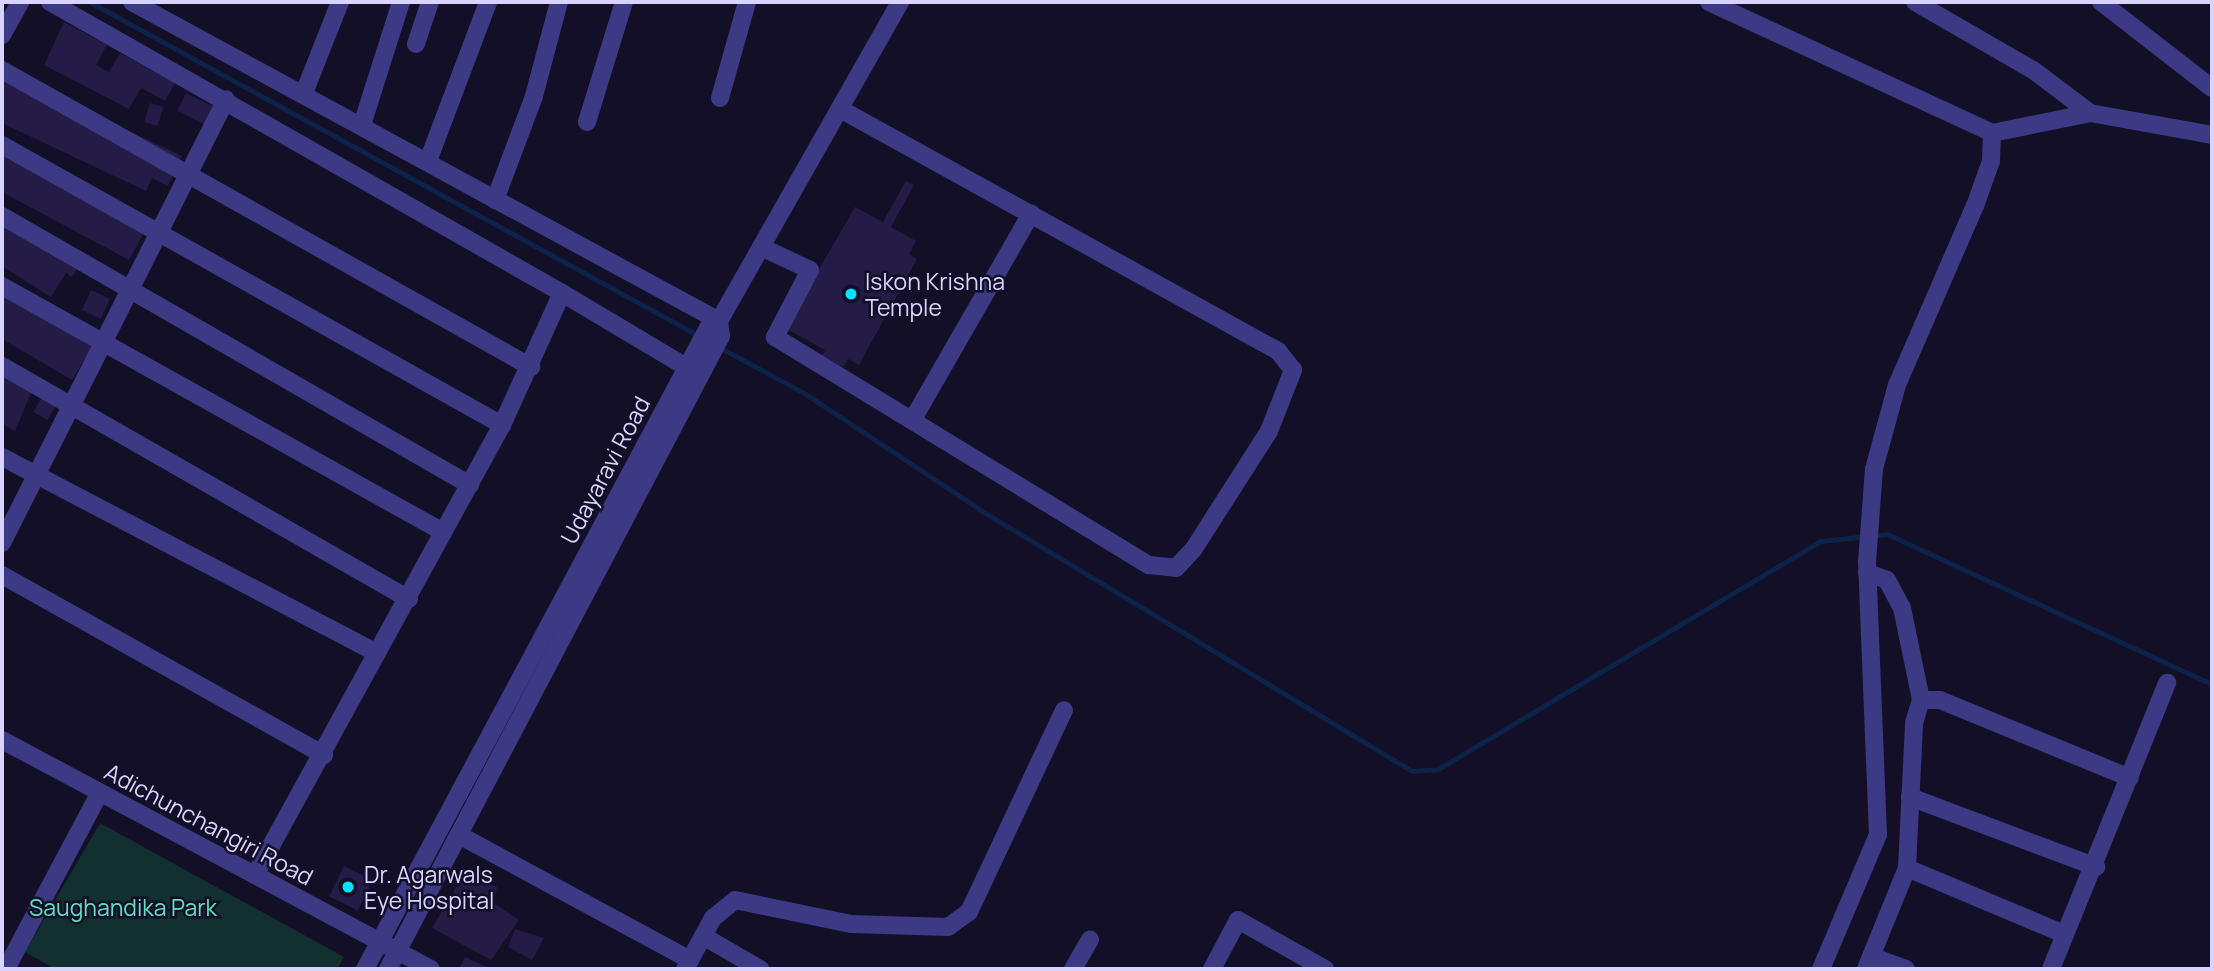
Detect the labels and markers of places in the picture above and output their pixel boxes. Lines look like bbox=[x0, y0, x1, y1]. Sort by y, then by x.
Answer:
place label: Iskon Krishna Temple bbox=[865, 267, 1005, 321]
marker: Iskon Krishna Temple bbox=[843, 286, 859, 302]
place label: Dr. Agarwals Eye Hospital bbox=[364, 860, 494, 914]
marker: Dr. Agarwals Eye Hospital bbox=[338, 877, 358, 897]

